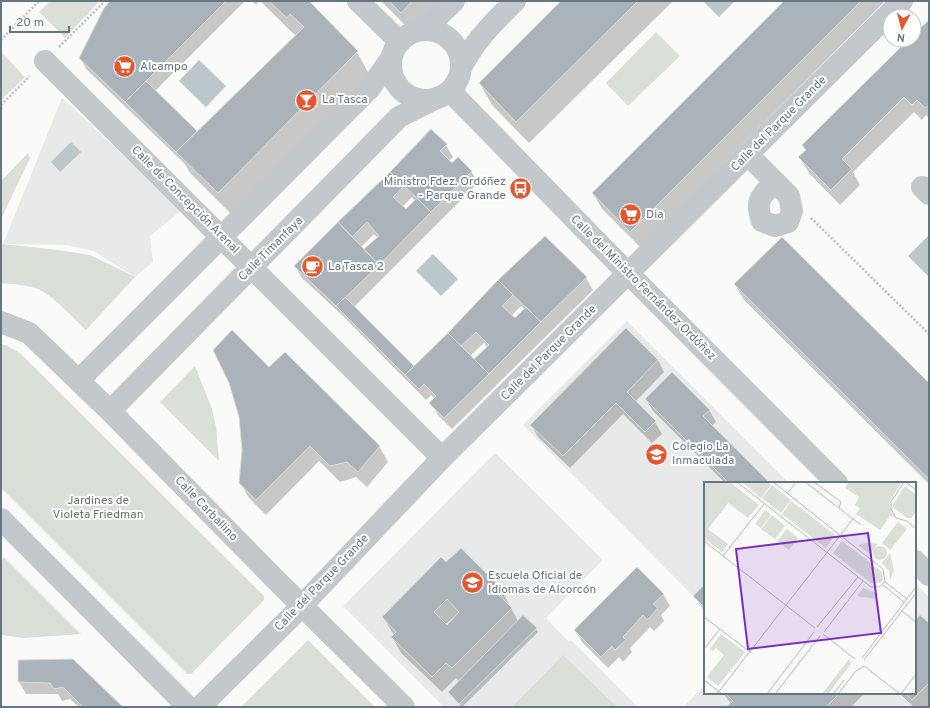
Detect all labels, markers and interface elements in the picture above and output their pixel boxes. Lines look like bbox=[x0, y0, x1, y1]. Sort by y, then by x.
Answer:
scale bar bbox=[10, 8, 69, 34]
north arrow bbox=[882, 8, 922, 48]
text: 20 m bbox=[16, 15, 44, 31]
text: N bbox=[896, 30, 906, 44]
supermarket icon: Alcampo bbox=[112, 54, 138, 80]
place label: Alcampo bbox=[140, 59, 188, 75]
street label: Calle del Parque Grande bbox=[728, 73, 830, 175]
bar icon: La Tasca bbox=[294, 87, 320, 113]
place label: La Tasca bbox=[322, 92, 368, 108]
street label: Calle de Concepción Arenal bbox=[127, 142, 243, 258]
place label: Ministro Fdez. Ordóñez - Parque Grande bbox=[384, 174, 506, 204]
bus stop icon: Ministro Fdez. Ordóñez - Parque Grande bbox=[508, 176, 534, 202]
supermarket icon: Dia bbox=[617, 202, 643, 228]
place label: Dia bbox=[646, 207, 664, 223]
street label: Calle del Ministro Fernández Ordóñez bbox=[567, 212, 719, 364]
street label: Calle Timanfaya bbox=[235, 213, 307, 285]
cafe icon: La Tasca 2 bbox=[300, 254, 326, 280]
place label: La Tasca 2 bbox=[328, 259, 384, 275]
street label: Calle del Parque Grande bbox=[498, 302, 600, 404]
place label: Colegio La Inmaculada bbox=[672, 439, 734, 469]
school or university icon: Colegio La Inmaculada bbox=[643, 441, 669, 467]
street label: Calle Carballino bbox=[171, 473, 241, 545]
inset map bbox=[704, 482, 916, 694]
park label: Jardines de Violeta Friedman bbox=[53, 493, 143, 523]
street label: Calle del Parque Grande bbox=[271, 531, 373, 635]
place label: Escuela Oficial de Idiomas de Alcorcón bbox=[488, 568, 596, 598]
school or university icon: Escuela Oficial de Idiomas de Alcorcón bbox=[460, 570, 486, 596]

